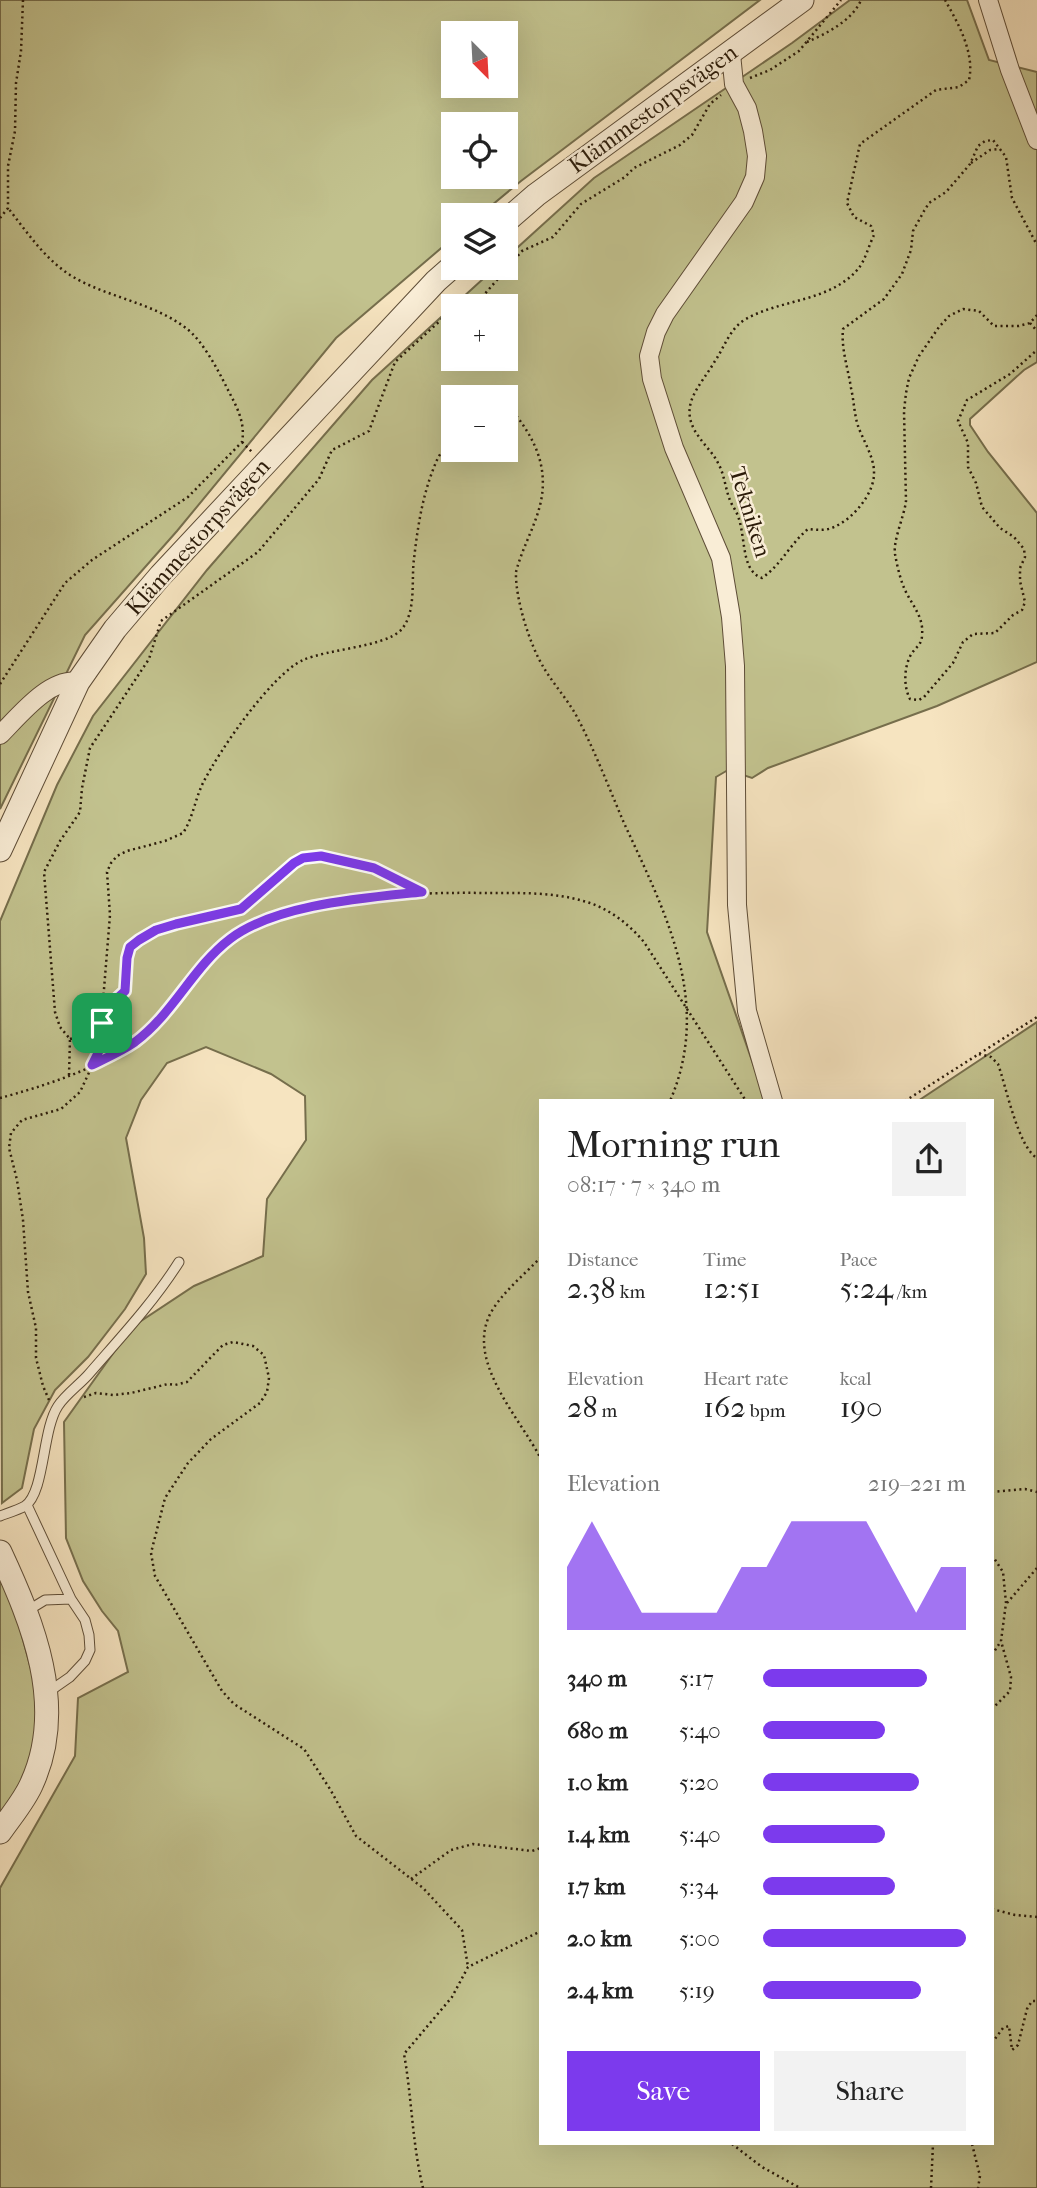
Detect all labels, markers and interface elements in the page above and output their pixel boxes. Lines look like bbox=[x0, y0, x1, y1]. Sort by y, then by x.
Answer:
north arrow bbox=[441, 21, 518, 98]
map controls bbox=[441, 21, 518, 462]
street label: Klämmestorpsvägen bbox=[563, 38, 743, 179]
button: locate bbox=[441, 112, 518, 189]
button: layers bbox=[441, 203, 518, 280]
button: + bbox=[441, 294, 518, 371]
button: − bbox=[441, 385, 518, 462]
street label: Klämmestorpsvägen bbox=[120, 453, 276, 621]
street label: Tekniken bbox=[723, 464, 777, 561]
pin bbox=[72, 993, 132, 1053]
icon: arrive bbox=[83, 1004, 121, 1042]
text: Morning run bbox=[567, 1122, 780, 1167]
button: share bbox=[892, 1122, 966, 1196]
text: 08:17 · 7 × 340 m bbox=[567, 1171, 720, 1198]
text: Distance bbox=[567, 1249, 638, 1271]
text: Time bbox=[703, 1249, 747, 1271]
text: Pace bbox=[840, 1249, 878, 1271]
text: 2.38 bbox=[567, 1271, 616, 1306]
text: 12:51 bbox=[703, 1271, 760, 1306]
text: 5:24 bbox=[840, 1271, 893, 1306]
text: km bbox=[616, 1281, 645, 1303]
text: /km bbox=[893, 1281, 927, 1303]
text: Elevation bbox=[567, 1368, 644, 1390]
text: Heart rate bbox=[703, 1368, 788, 1390]
text: kcal bbox=[840, 1368, 872, 1390]
text: 28 bbox=[567, 1390, 598, 1425]
text: 162 bbox=[703, 1390, 746, 1425]
text: 190 bbox=[840, 1390, 883, 1425]
text: m bbox=[598, 1400, 617, 1422]
text: bpm bbox=[746, 1400, 786, 1422]
text: Elevation bbox=[567, 1470, 660, 1497]
text: 219–221 m bbox=[868, 1470, 966, 1497]
text: 340 m bbox=[567, 1665, 627, 1692]
text: 5:17 bbox=[679, 1665, 714, 1692]
text: 680 m bbox=[567, 1717, 628, 1744]
text: 5:40 bbox=[679, 1717, 721, 1744]
text: 1.0 km bbox=[567, 1769, 628, 1796]
text: 5:20 bbox=[679, 1769, 719, 1796]
text: 1.4 km bbox=[567, 1821, 630, 1848]
text: 5:40 bbox=[679, 1821, 721, 1848]
text: 1.7 km bbox=[567, 1873, 625, 1900]
text: 5:34 bbox=[679, 1873, 718, 1900]
text: 2.0 km bbox=[567, 1925, 632, 1952]
text: 5:00 bbox=[679, 1925, 720, 1952]
text: 2.4 km bbox=[567, 1977, 633, 2004]
text: 5:19 bbox=[679, 1977, 715, 2004]
button: Save bbox=[567, 2051, 760, 2131]
button: Share bbox=[774, 2051, 966, 2131]

